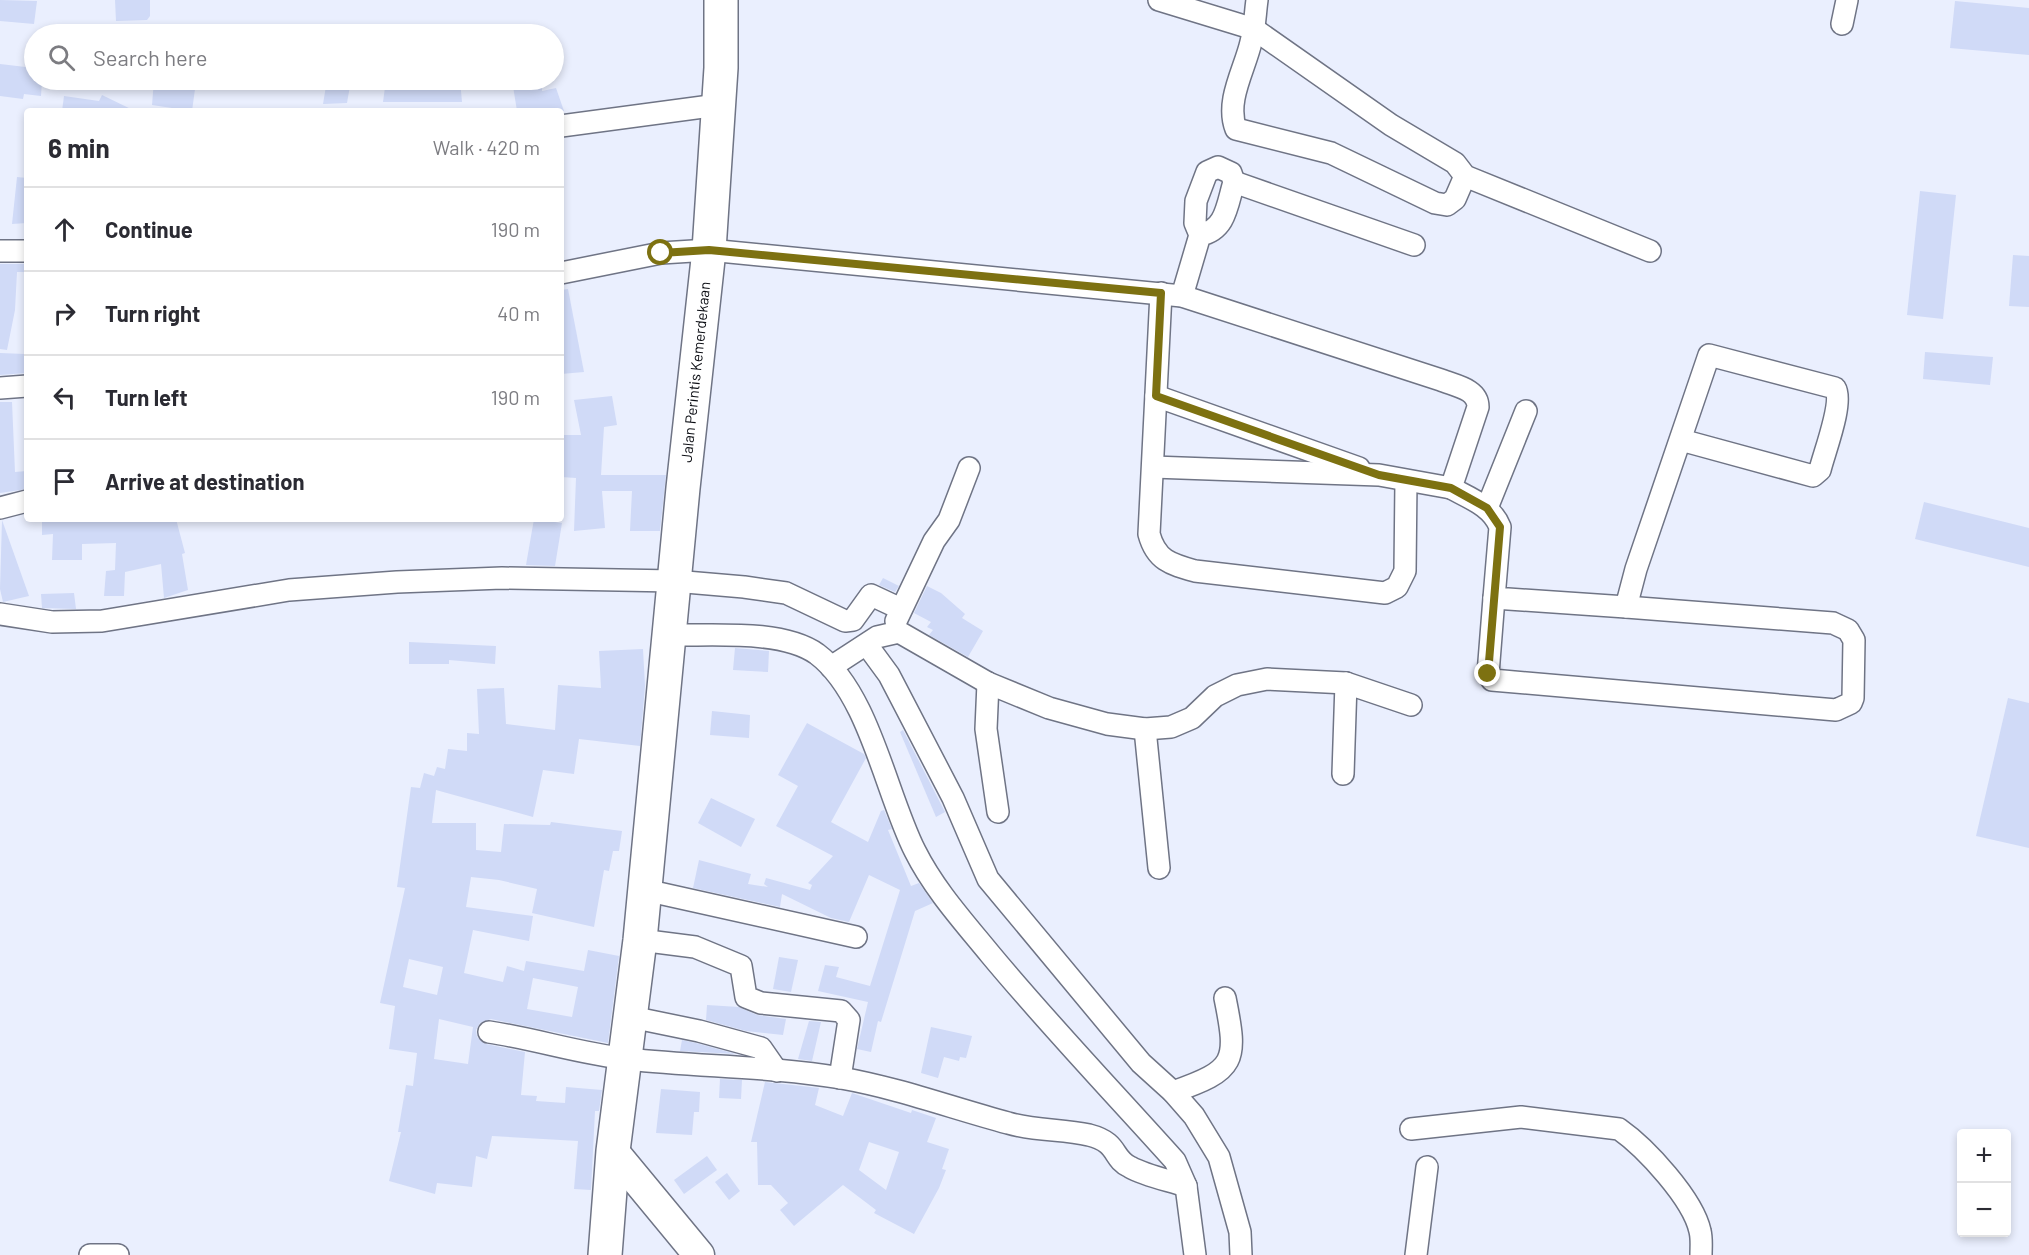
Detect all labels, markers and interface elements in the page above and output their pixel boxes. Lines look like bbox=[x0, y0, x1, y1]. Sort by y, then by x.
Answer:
search box bbox=[24, 24, 564, 90]
icon: search bbox=[45, 41, 78, 74]
text: Search here bbox=[93, 44, 207, 70]
text: 6 min bbox=[48, 132, 110, 163]
text: Walk · 420 m bbox=[433, 135, 540, 159]
icon: ahead bbox=[48, 213, 81, 246]
text: Continue bbox=[105, 216, 193, 242]
text: 190 m bbox=[491, 217, 540, 241]
route start bbox=[647, 239, 673, 265]
street label: Jalan Perintis Kemerdekaan bbox=[677, 281, 713, 463]
icon: right bbox=[48, 297, 81, 330]
text: Turn right bbox=[105, 300, 200, 326]
text: 40 m bbox=[497, 301, 540, 325]
icon: left bbox=[48, 381, 81, 414]
text: Turn left bbox=[105, 384, 188, 410]
text: 190 m bbox=[491, 385, 540, 409]
icon: arrive bbox=[48, 465, 81, 498]
text: Arrive at destination bbox=[105, 468, 304, 494]
route end bbox=[1474, 660, 1500, 686]
map controls bbox=[1957, 1129, 2011, 1237]
button: + bbox=[1957, 1129, 2011, 1183]
button: − bbox=[1957, 1183, 2011, 1237]

